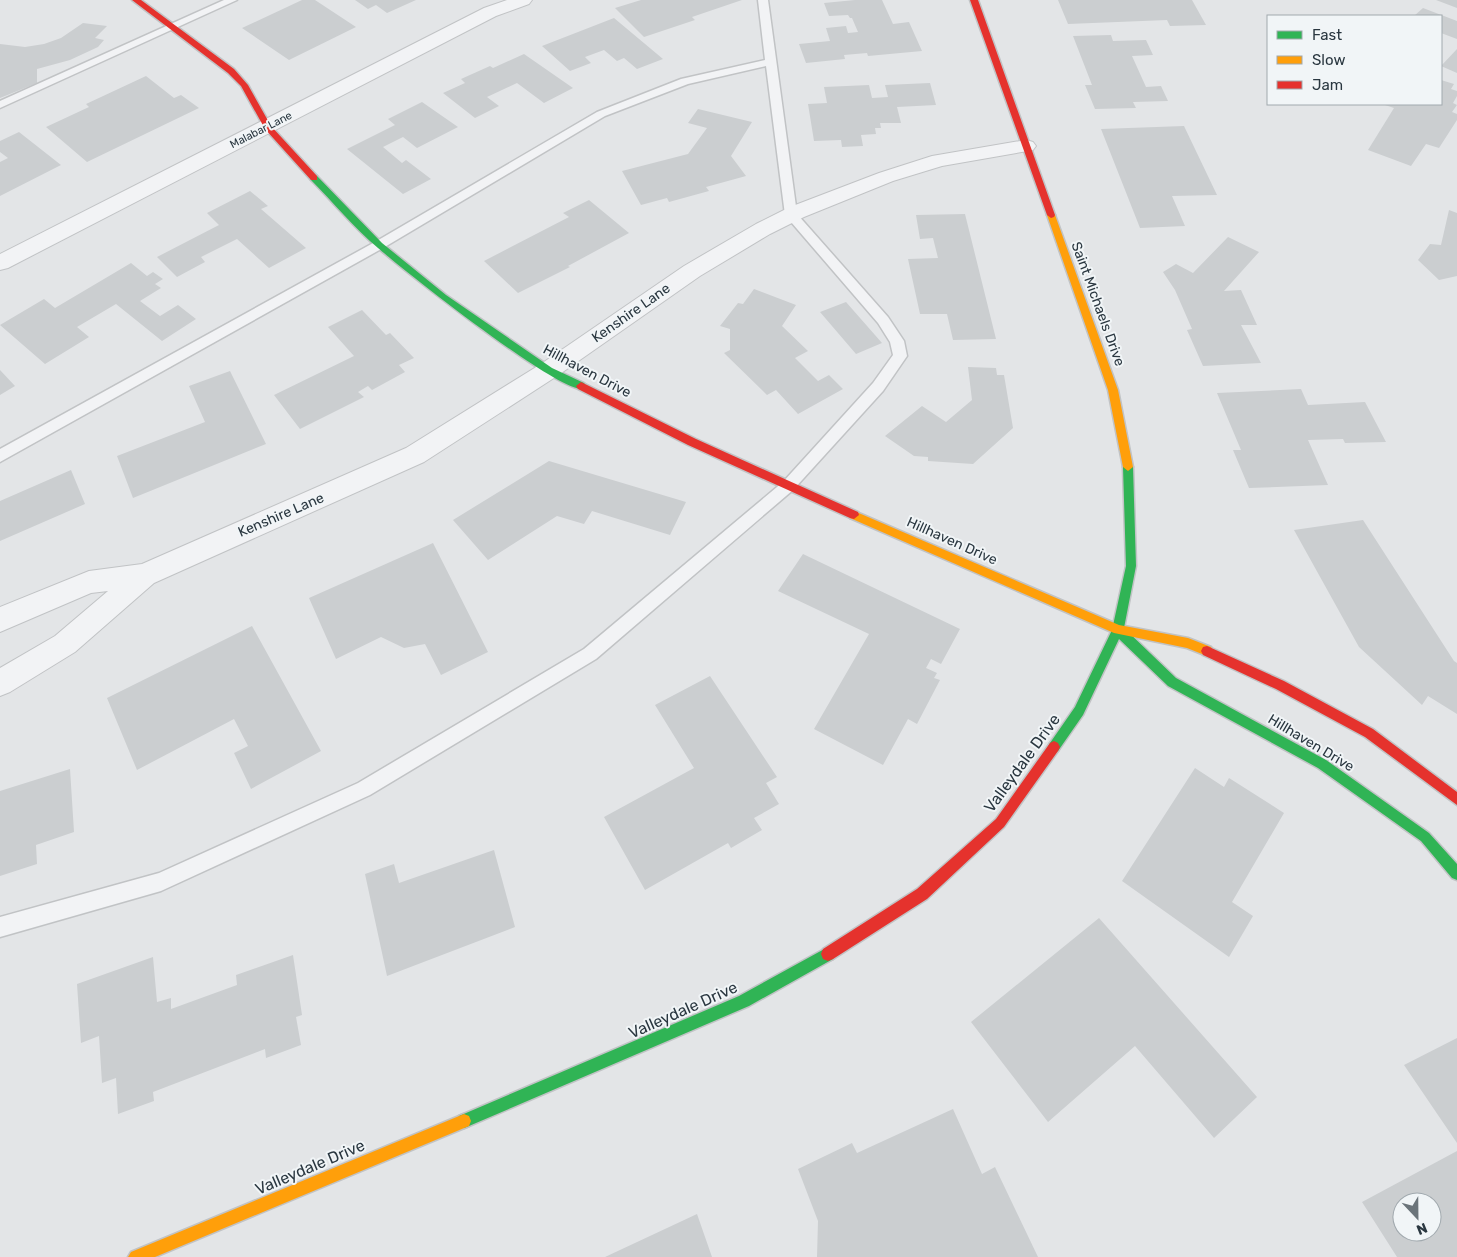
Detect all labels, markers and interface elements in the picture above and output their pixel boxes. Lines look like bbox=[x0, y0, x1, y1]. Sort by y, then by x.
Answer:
legend bbox=[1267, 15, 1442, 105]
text: Fast bbox=[1312, 26, 1342, 44]
text: Slow bbox=[1312, 51, 1345, 69]
text: Jam bbox=[1312, 76, 1343, 94]
street label: Malabar Lane bbox=[228, 109, 294, 151]
street label: Saint Michaels Drive bbox=[1068, 239, 1128, 369]
street label: Kenshire Lane bbox=[589, 280, 674, 346]
street label: Hillhaven Drive bbox=[540, 341, 634, 401]
street label: Kenshire Lane bbox=[235, 489, 327, 541]
street label: Hillhaven Drive bbox=[904, 513, 1000, 569]
street label: Valleydale Drive bbox=[980, 710, 1064, 816]
street label: Hillhaven Drive bbox=[1265, 711, 1357, 775]
street label: Valleydale Drive bbox=[626, 978, 740, 1042]
street label: Valleydale Drive bbox=[252, 1135, 368, 1199]
north arrow bbox=[1392, 1192, 1442, 1242]
text: N bbox=[1414, 1219, 1430, 1238]

